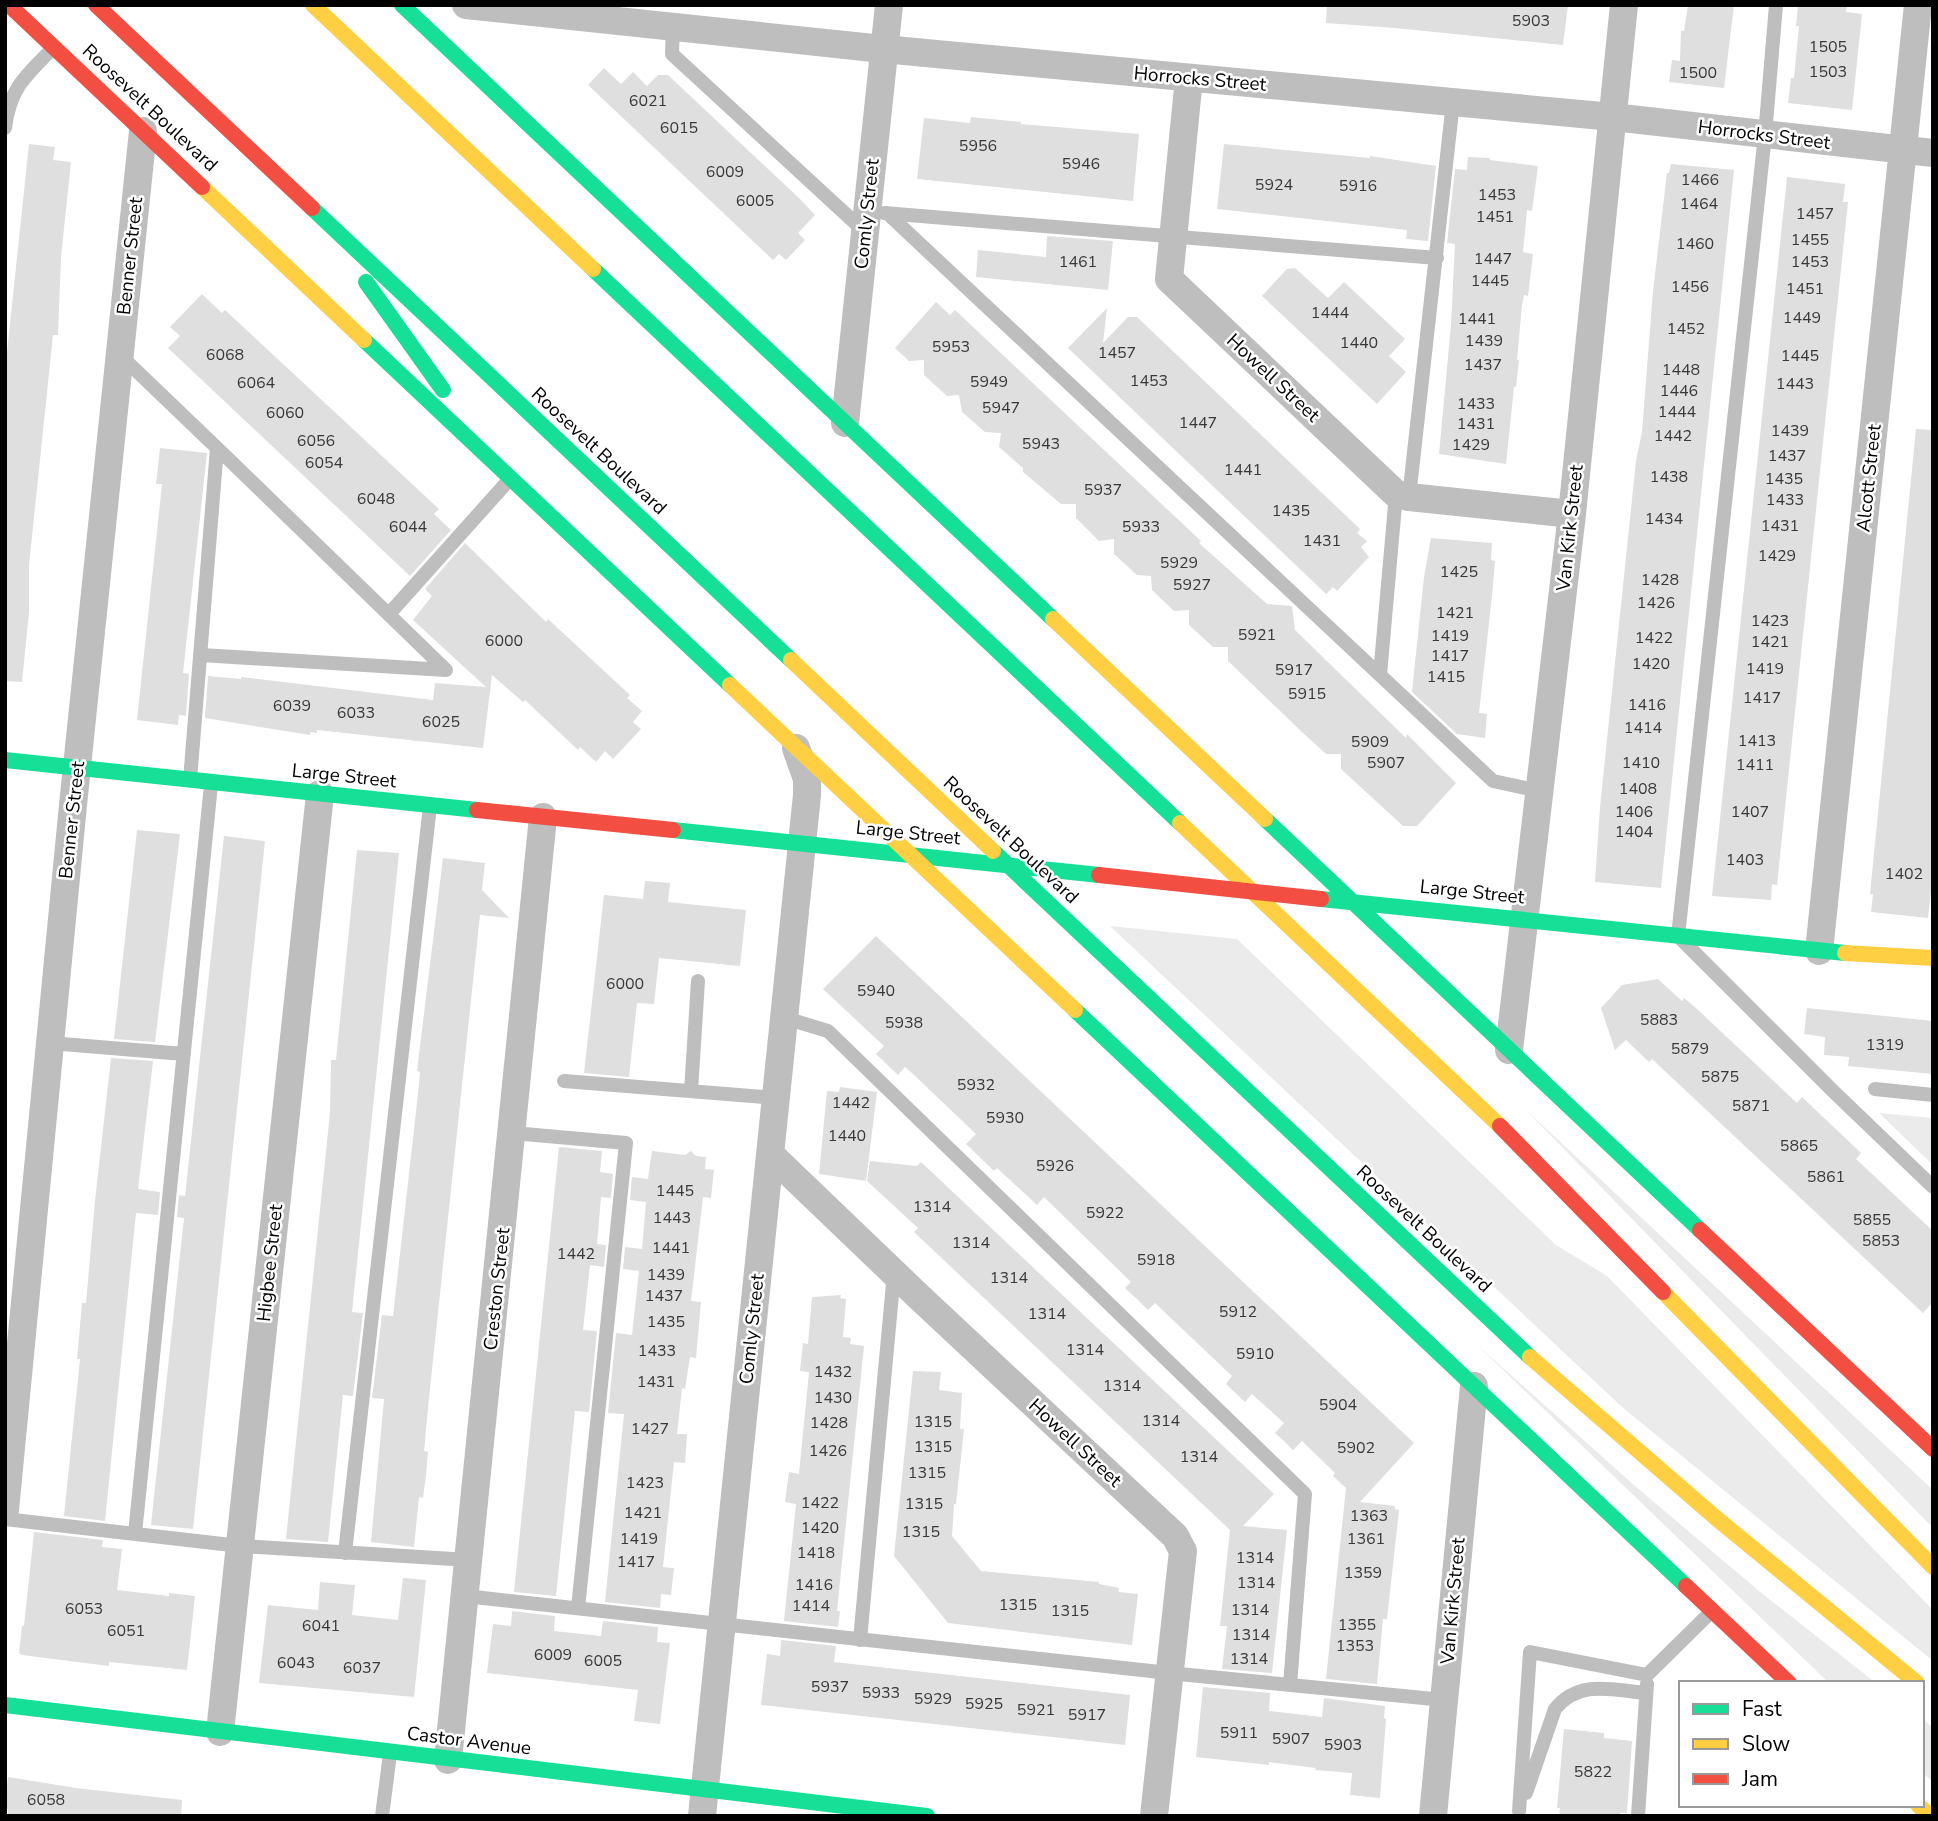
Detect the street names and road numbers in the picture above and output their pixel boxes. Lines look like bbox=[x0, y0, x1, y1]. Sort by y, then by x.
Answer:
street label: Roosevelt Boulevard bbox=[77, 38, 223, 178]
street label: Horrocks Street bbox=[1133, 60, 1268, 98]
street label: Horrocks Street bbox=[1696, 114, 1832, 156]
street label: Comly Street bbox=[848, 157, 886, 270]
street label: Benner Street bbox=[111, 196, 149, 316]
street label: Howell Street bbox=[1221, 328, 1326, 428]
street label: Roosevelt Boulevard bbox=[526, 381, 672, 521]
street label: Alcott Street bbox=[1850, 422, 1888, 533]
street label: Van Kirk Street bbox=[1550, 463, 1590, 594]
street label: Large Street bbox=[290, 758, 398, 794]
street label: Benner Street bbox=[53, 760, 91, 880]
street label: Roosevelt Boulevard bbox=[938, 770, 1084, 910]
street label: Large Street bbox=[854, 815, 962, 851]
street label: Large Street bbox=[1418, 874, 1526, 910]
street label: Roosevelt Boulevard bbox=[1351, 1159, 1497, 1299]
street label: Higbee Street bbox=[251, 1203, 289, 1323]
street label: Creston Street bbox=[478, 1226, 516, 1352]
street label: Comly Street bbox=[733, 1272, 771, 1385]
street label: Howell Street bbox=[1023, 1393, 1128, 1493]
street label: Van Kirk Street bbox=[1434, 1536, 1472, 1666]
street label: Castor Avenue bbox=[405, 1720, 533, 1762]

